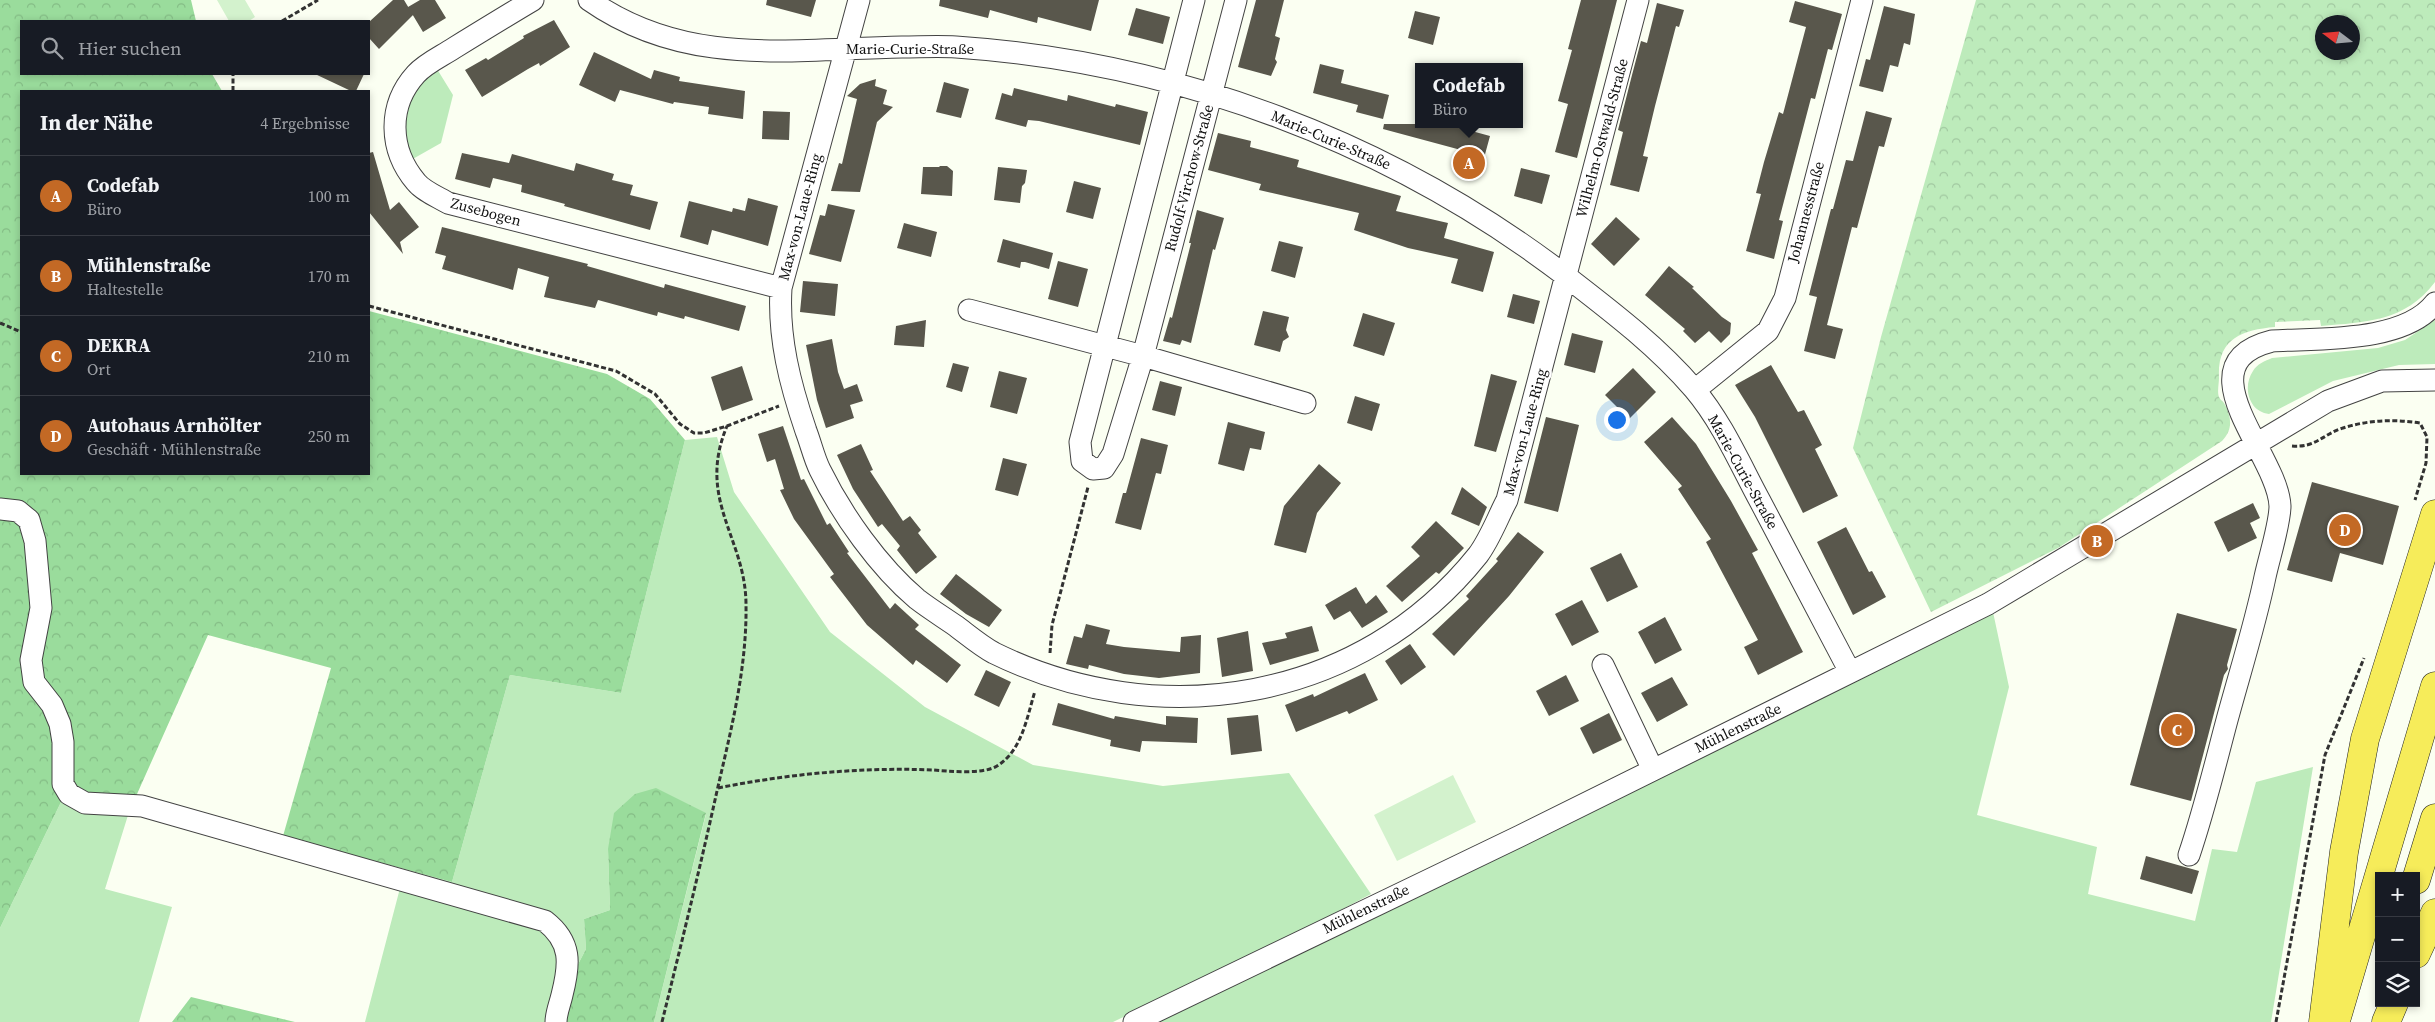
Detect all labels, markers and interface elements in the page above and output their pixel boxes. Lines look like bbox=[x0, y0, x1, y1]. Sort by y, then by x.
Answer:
north arrow bbox=[2315, 15, 2360, 60]
search box bbox=[20, 20, 370, 75]
icon: search bbox=[38, 34, 66, 62]
text: Hier suchen bbox=[78, 35, 182, 61]
street label: Marie-Curie-Straße bbox=[846, 38, 975, 59]
street label: Wilhelm-Ostwald-Straße bbox=[1570, 56, 1633, 220]
popup bbox=[1415, 63, 1523, 128]
text: Codefab bbox=[1433, 72, 1505, 98]
text: Büro bbox=[1433, 98, 1467, 120]
street label: Rudolf-Virchow-Straße bbox=[1159, 102, 1218, 254]
street label: Marie-Curie-Straße bbox=[1268, 105, 1395, 174]
text: In der Nähe bbox=[40, 108, 153, 137]
text: 4 Ergebnisse bbox=[260, 112, 350, 134]
pin: A bbox=[1453, 144, 1485, 182]
street label: Max-von-Laue-Ring bbox=[772, 151, 827, 283]
street label: Johannesstraße bbox=[1782, 159, 1829, 266]
text: Codefab bbox=[87, 172, 159, 198]
text: A bbox=[51, 185, 61, 207]
text: 100 m bbox=[308, 185, 350, 207]
street label: Zusebogen bbox=[449, 192, 524, 231]
text: Büro bbox=[87, 198, 121, 220]
text: Mühlenstraße bbox=[87, 252, 211, 278]
text: B bbox=[51, 265, 61, 287]
text: 170 m bbox=[308, 265, 350, 287]
text: Haltestelle bbox=[87, 278, 163, 300]
text: DEKRA bbox=[87, 332, 150, 358]
text: C bbox=[51, 345, 61, 367]
text: 210 m bbox=[308, 345, 350, 367]
text: Ort bbox=[87, 358, 111, 380]
street label: Max-von-Laue-Ring bbox=[1497, 366, 1552, 498]
your location bbox=[1604, 407, 1630, 433]
street label: Marie-Curie-Straße bbox=[1703, 411, 1784, 533]
text: Autohaus Arnhölter bbox=[87, 412, 261, 438]
text: D bbox=[50, 425, 62, 447]
text: 250 m bbox=[308, 425, 350, 447]
text: Geschäft · Mühlenstraße bbox=[87, 438, 261, 460]
pin: D bbox=[2329, 511, 2361, 549]
pin: B bbox=[2081, 522, 2113, 560]
street label: Mühlenstraße bbox=[1691, 697, 1785, 758]
pin: C bbox=[2161, 711, 2193, 749]
map controls bbox=[2375, 872, 2420, 1007]
button: + bbox=[2375, 872, 2420, 917]
street label: Mühlenstraße bbox=[1319, 878, 1413, 939]
button: − bbox=[2375, 917, 2420, 962]
button: layers bbox=[2375, 962, 2420, 1007]

